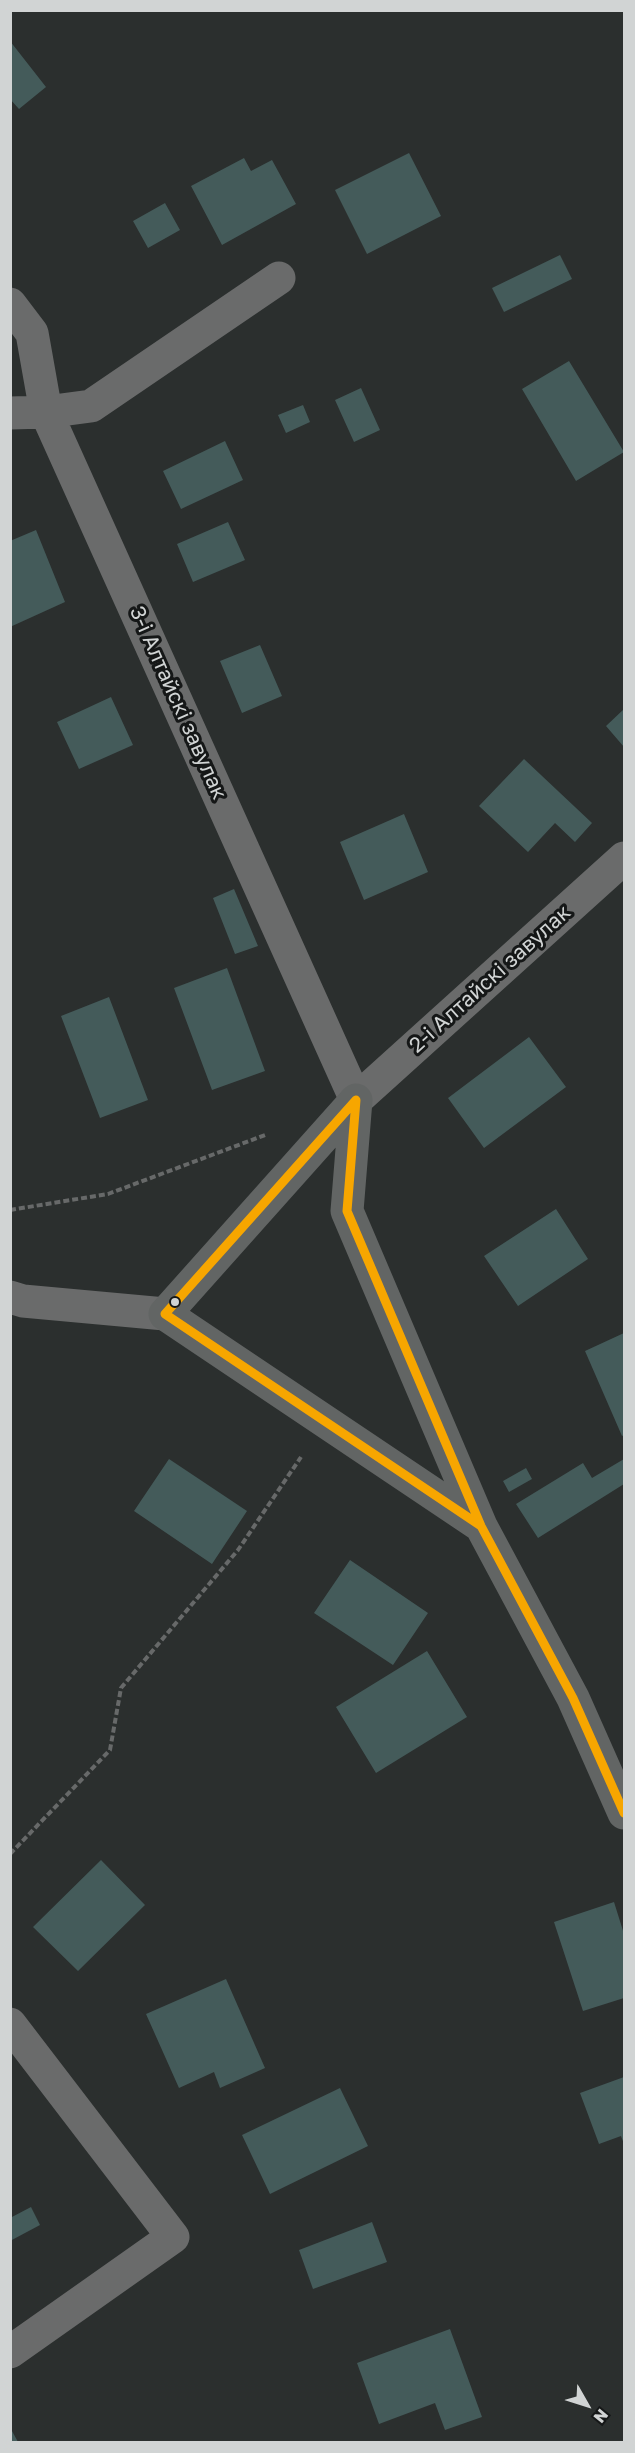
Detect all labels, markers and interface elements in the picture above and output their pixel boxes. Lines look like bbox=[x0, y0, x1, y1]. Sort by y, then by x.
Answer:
street label: 3-і Алтайскі завулак bbox=[124, 603, 232, 803]
street label: 2-і Алтайскі завулак bbox=[404, 900, 576, 1058]
unlabelled marker bbox=[169, 1296, 181, 1308]
north arrow bbox=[557, 2375, 617, 2435]
text: N bbox=[589, 2405, 613, 2427]

